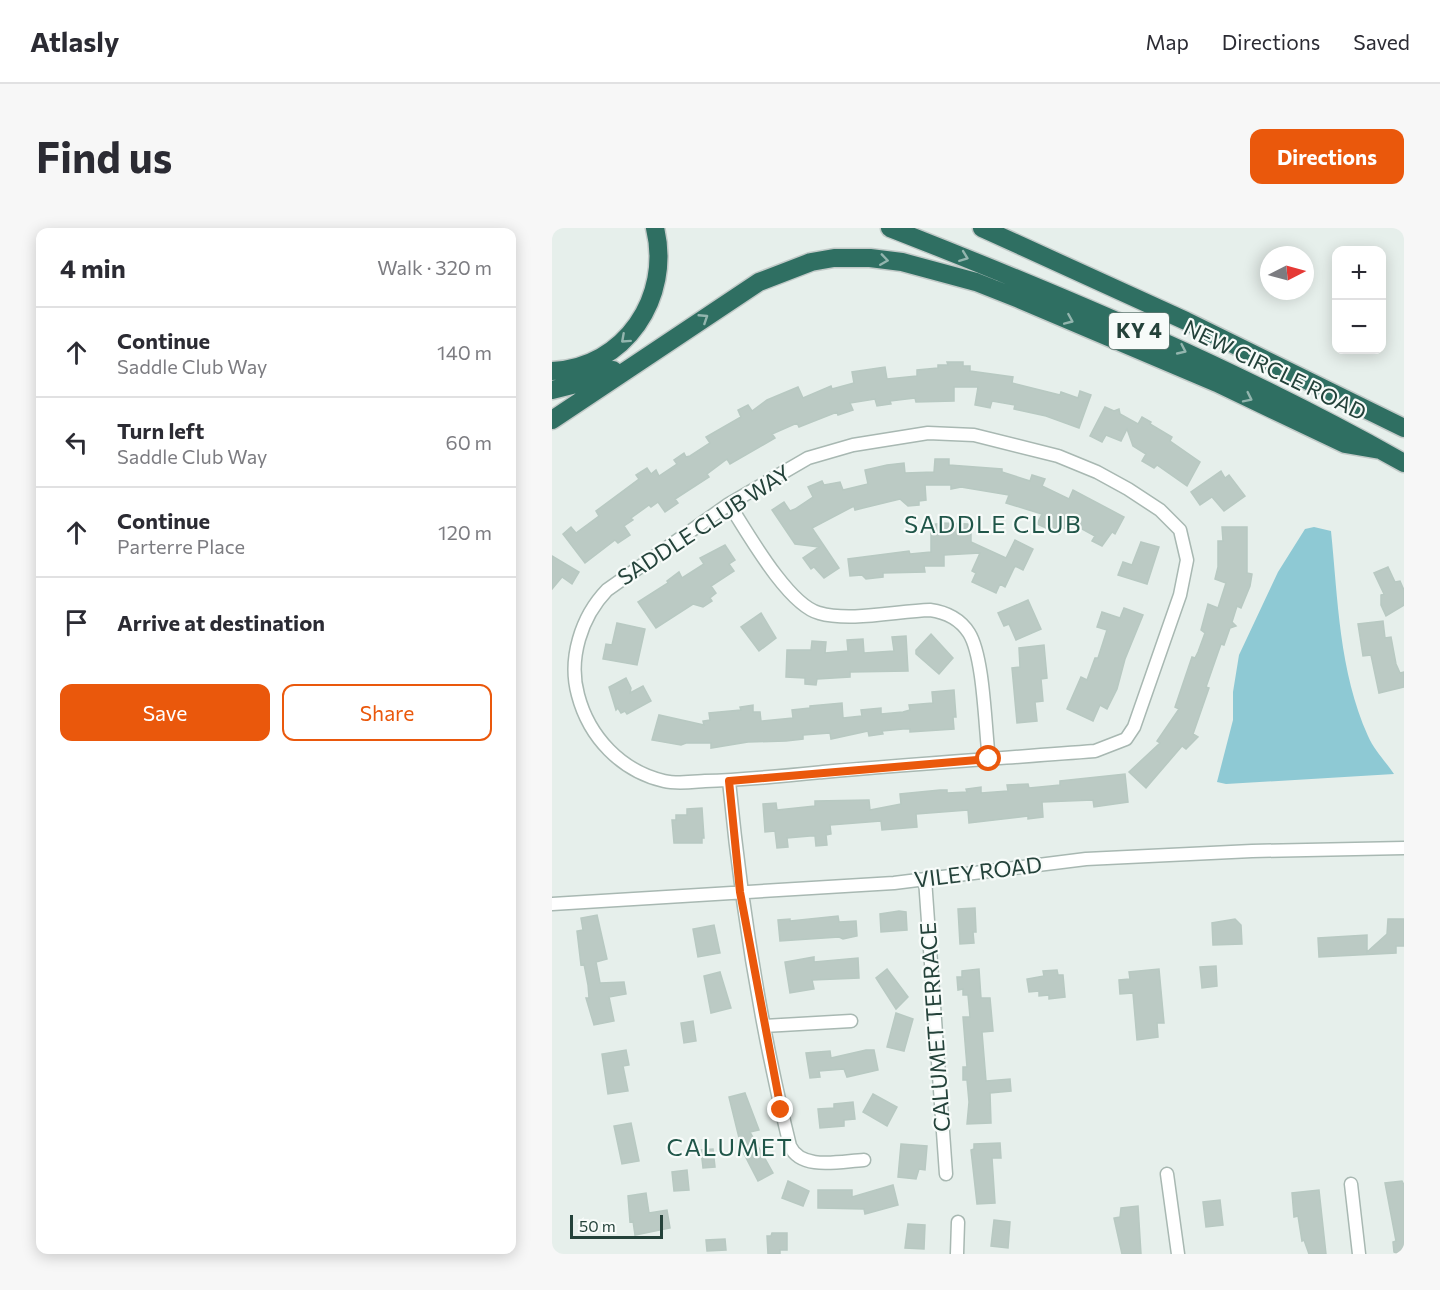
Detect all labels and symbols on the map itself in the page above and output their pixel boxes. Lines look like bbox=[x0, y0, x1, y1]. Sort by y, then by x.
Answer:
north arrow bbox=[1260, 246, 1314, 300]
one-way arrow bbox=[958, 250, 969, 262]
one-way arrow bbox=[880, 253, 889, 266]
one-way arrow bbox=[1063, 313, 1074, 325]
road number: KY 4 bbox=[1109, 313, 1169, 349]
one-way arrow bbox=[698, 314, 709, 325]
street label: NEW CIRCLE ROAD bbox=[1179, 314, 1371, 426]
one-way arrow bbox=[621, 332, 631, 343]
one-way arrow bbox=[1175, 343, 1186, 355]
one-way arrow bbox=[1242, 390, 1253, 402]
street label: SADDLE CLUB WAY bbox=[612, 459, 795, 591]
district label: SADDLE CLUB bbox=[904, 509, 1082, 538]
route start bbox=[975, 745, 1001, 771]
street label: VILEY ROAD bbox=[912, 850, 1043, 893]
street label: CALUMET TERRACE bbox=[914, 921, 955, 1133]
route end bbox=[767, 1096, 793, 1122]
district label: CALUMET bbox=[667, 1132, 793, 1161]
scale bar bbox=[570, 1212, 663, 1240]

